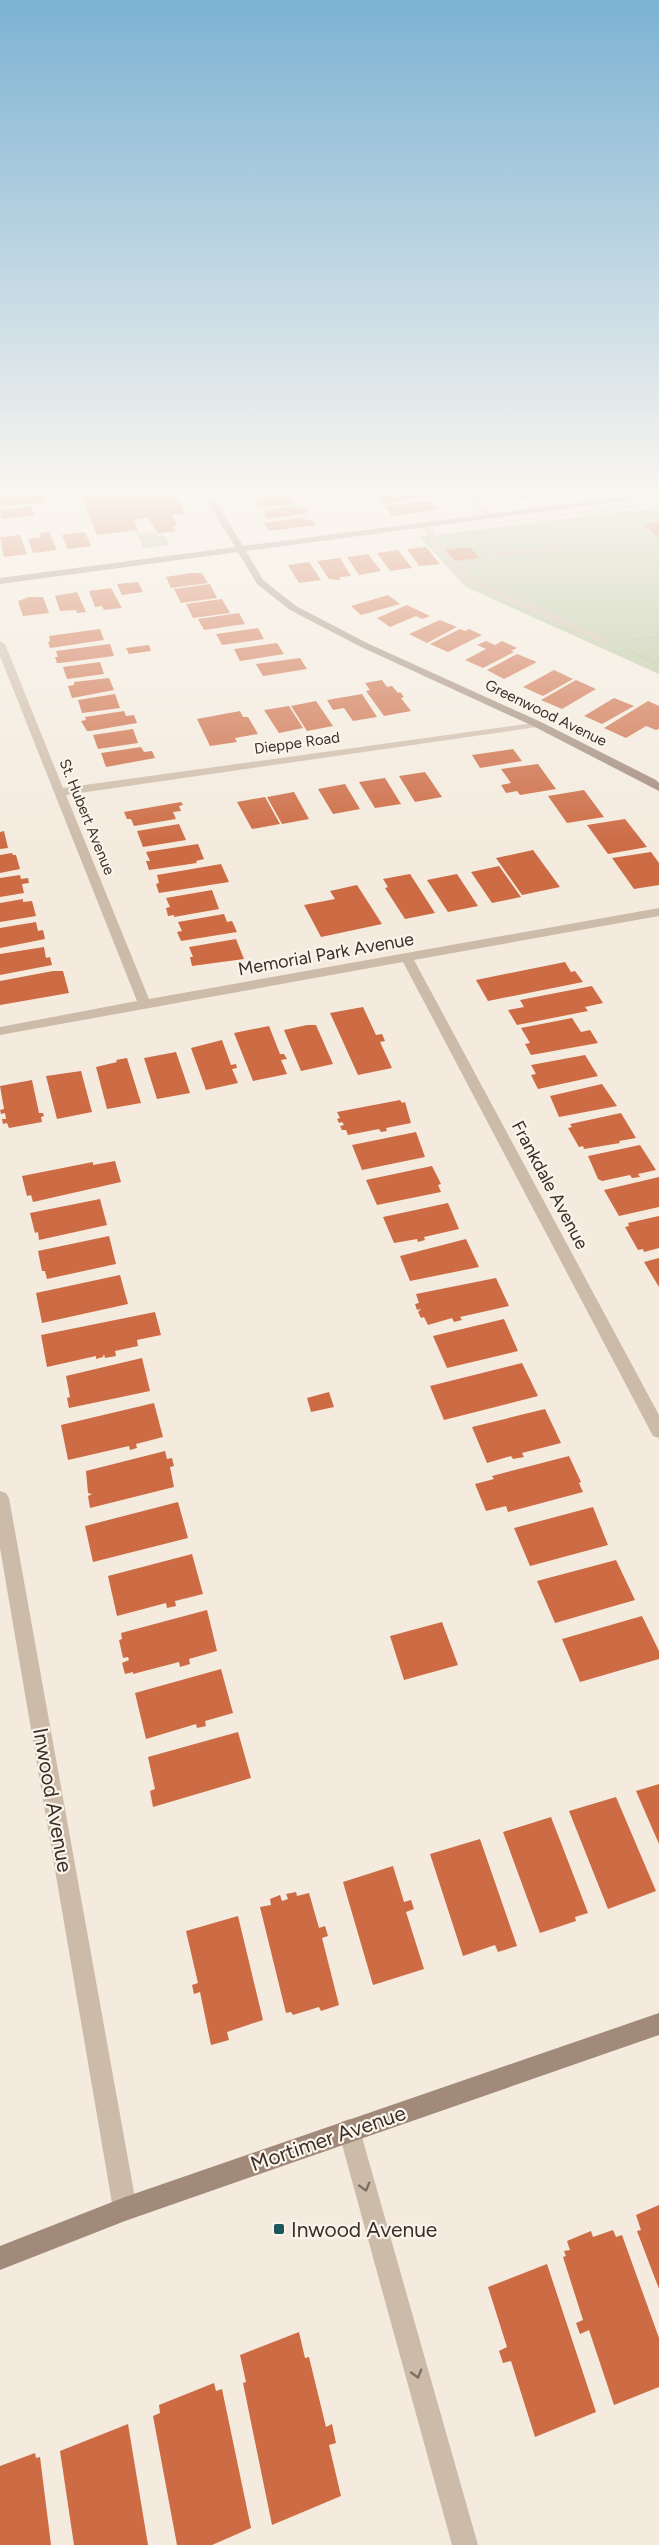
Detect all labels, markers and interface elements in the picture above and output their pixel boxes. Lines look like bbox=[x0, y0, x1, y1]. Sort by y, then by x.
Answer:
street label: Greenwood Avenue bbox=[482, 676, 610, 750]
street label: Dieppe Road bbox=[253, 728, 341, 758]
street label: St. Hubert Avenue bbox=[56, 756, 118, 878]
street label: Memorial Park Avenue bbox=[236, 928, 416, 980]
street label: Frankdale Avenue bbox=[507, 1117, 593, 1253]
street label: Inwood Avenue bbox=[28, 1726, 78, 1874]
street label: Mortimer Avenue bbox=[247, 2100, 409, 2176]
one-way arrow bbox=[358, 2181, 370, 2191]
place label: Inwood Avenue bbox=[291, 2217, 437, 2242]
marker: Inwood Avenue bbox=[272, 2222, 286, 2236]
one-way arrow bbox=[410, 2369, 423, 2379]

